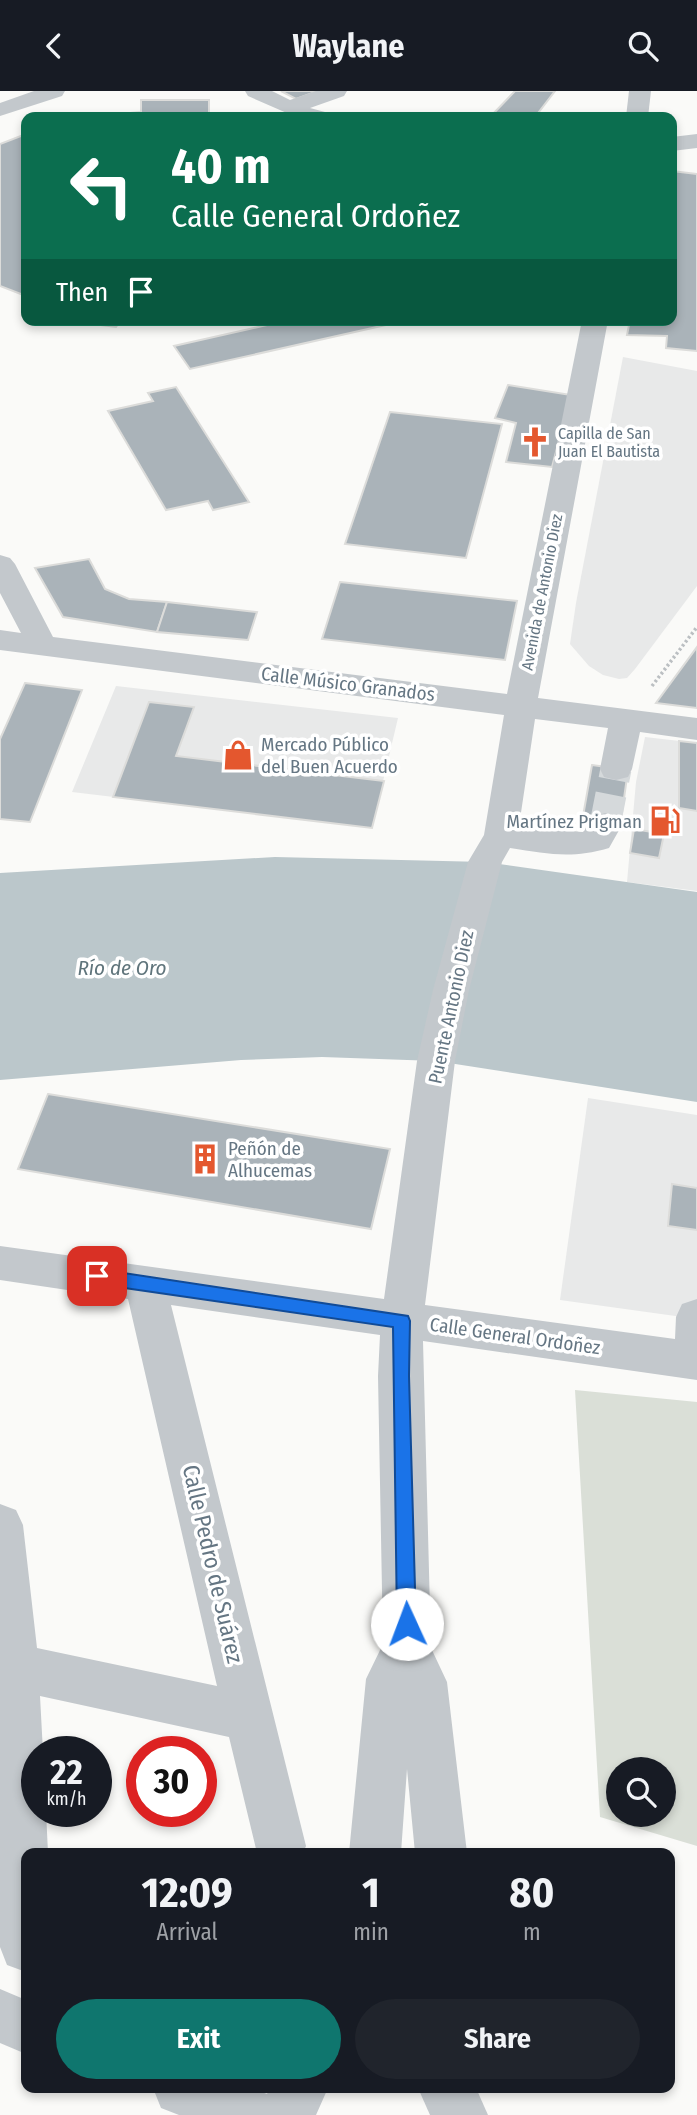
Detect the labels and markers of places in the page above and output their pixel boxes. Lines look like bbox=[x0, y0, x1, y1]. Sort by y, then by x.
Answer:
place label: Capilla de San Juan El Bautista bbox=[558, 424, 660, 461]
church icon: Capilla de San Juan El Bautista bbox=[518, 425, 552, 459]
place label: Mercado Público del Buen Acuerdo bbox=[261, 733, 398, 778]
shop icon: Mercado Público del Buen Acuerdo bbox=[221, 738, 255, 772]
fuel station icon: Martínez Prigman bbox=[648, 804, 682, 838]
place label: Martínez Prigman bbox=[506, 810, 642, 833]
place label: Peñón de Alhucemas bbox=[228, 1137, 312, 1182]
building icon: Peñón de Alhucemas bbox=[188, 1142, 222, 1176]
pin bbox=[67, 1246, 127, 1306]

